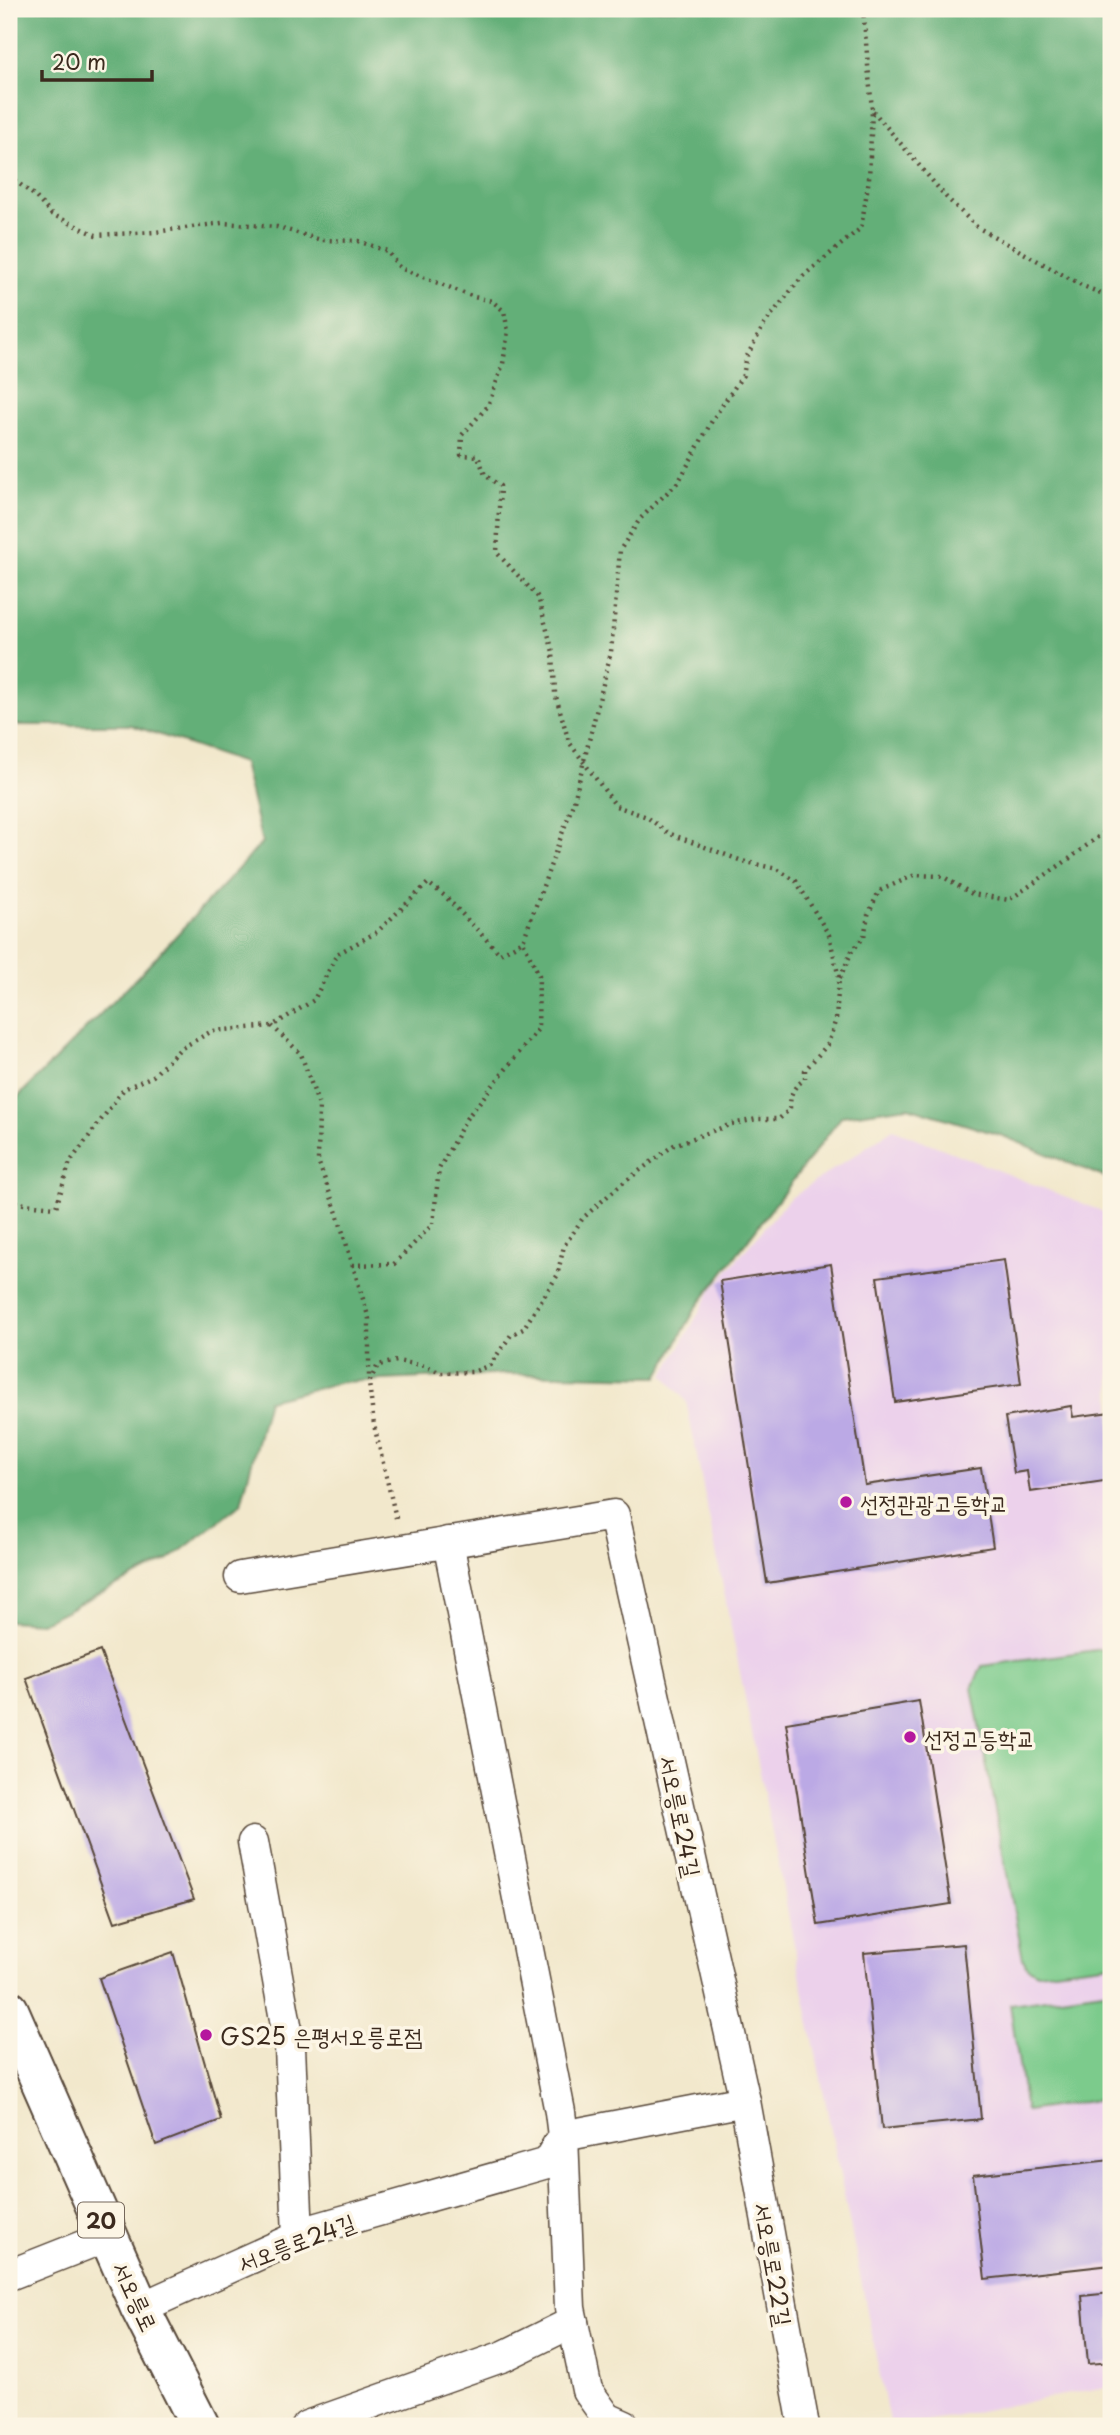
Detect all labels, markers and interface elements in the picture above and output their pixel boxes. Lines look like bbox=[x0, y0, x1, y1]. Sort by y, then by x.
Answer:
scale bar bbox=[42, 38, 152, 82]
text: 20 m bbox=[52, 45, 106, 77]
place label: 선정관광고등학교 bbox=[860, 1485, 1008, 1520]
marker: 선정관광고등학교 bbox=[838, 1494, 854, 1510]
place label: 선정고등학교 bbox=[924, 1720, 1035, 1755]
marker: 선정고등학교 bbox=[902, 1729, 918, 1745]
street label: 서오릉로24길 bbox=[651, 1752, 711, 1880]
place label: GS25 은평서오릉로점 bbox=[220, 2018, 423, 2053]
marker: GS25 은평서오릉로점 bbox=[198, 2027, 214, 2043]
street label: 서오릉로22길 bbox=[746, 2199, 802, 2329]
road number: 20 bbox=[78, 2202, 124, 2238]
street label: 서오릉로24길 bbox=[232, 2204, 360, 2280]
street label: 서오릉로 bbox=[104, 2255, 168, 2337]

